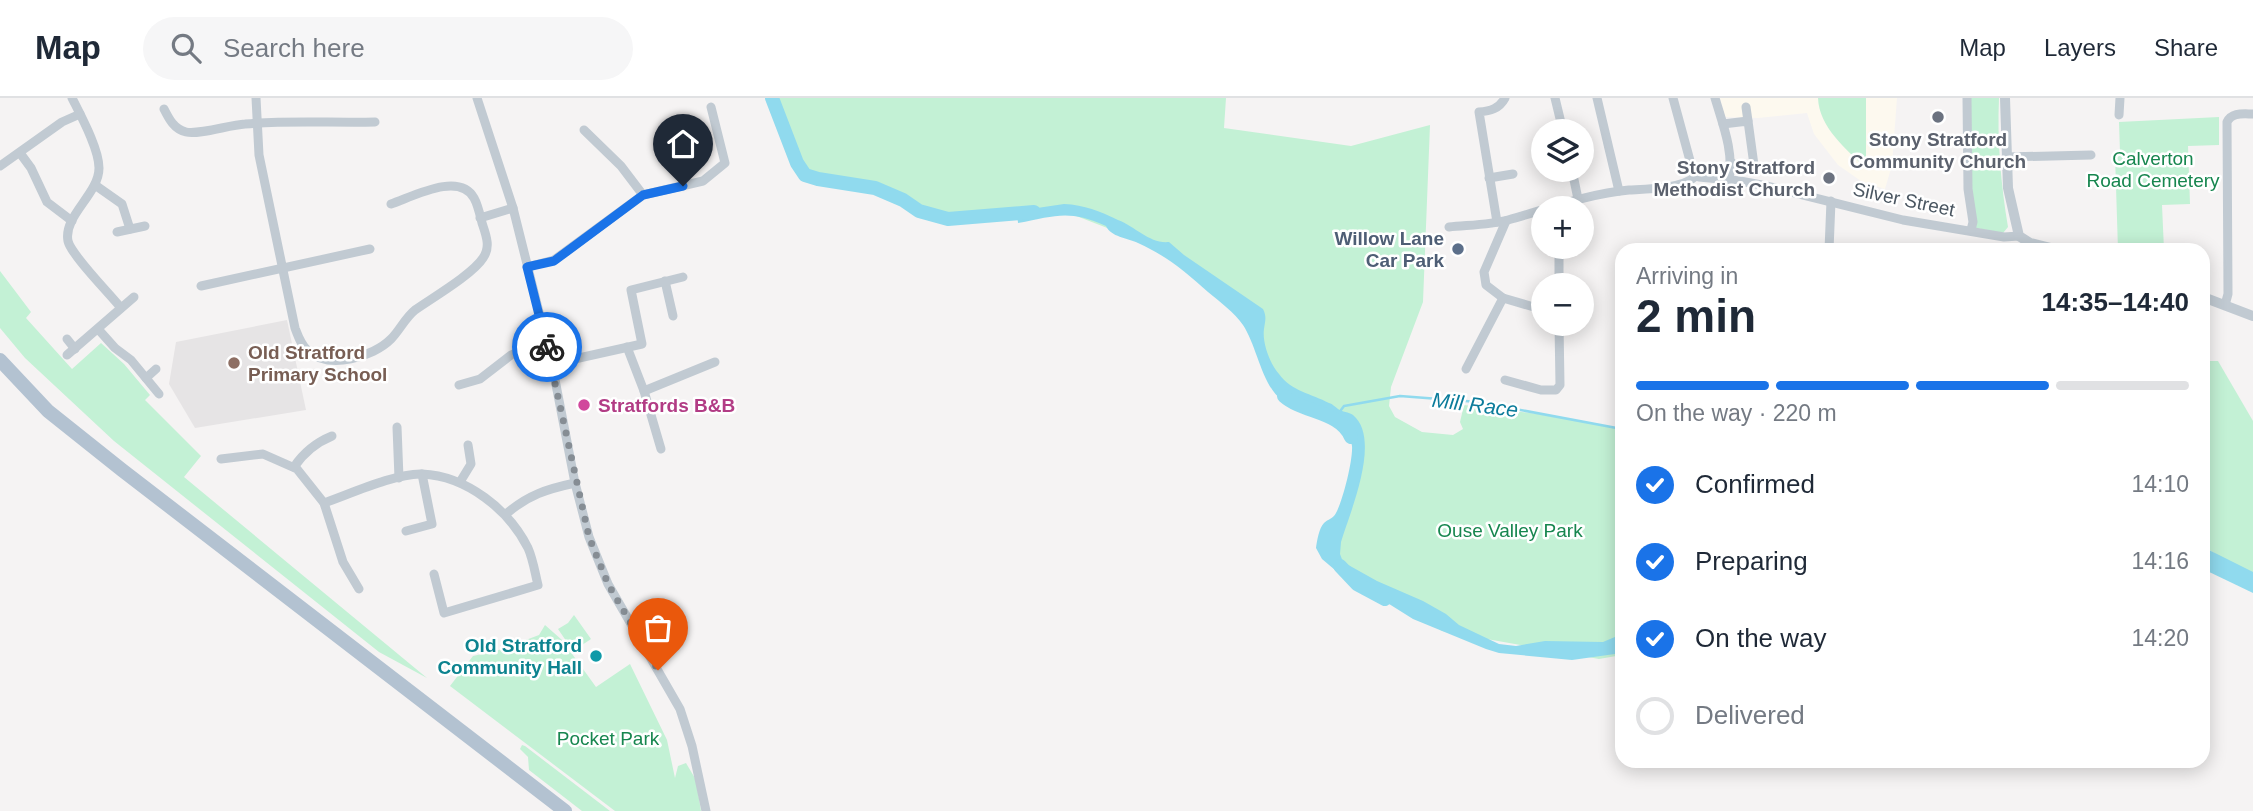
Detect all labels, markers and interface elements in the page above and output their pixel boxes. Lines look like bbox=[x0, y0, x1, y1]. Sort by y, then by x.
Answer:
search box bbox=[143, 17, 633, 80]
text: Map bbox=[35, 29, 101, 66]
icon: search bbox=[167, 29, 205, 67]
text: Search here bbox=[223, 33, 365, 63]
text: Map bbox=[1959, 34, 2006, 61]
text: Layers bbox=[2044, 34, 2116, 61]
text: Share bbox=[2154, 34, 2218, 61]
marker: Stony Stratford Community Church bbox=[1930, 109, 1946, 125]
pin bbox=[653, 114, 713, 186]
map controls bbox=[1531, 119, 1594, 336]
button: layers bbox=[1531, 119, 1594, 182]
icon: home bbox=[664, 125, 702, 163]
place label: Stony Stratford Community Church bbox=[1850, 129, 2026, 172]
park label: Calverton Road Cemetery bbox=[2086, 148, 2220, 191]
place label: Stony Stratford Methodist Church bbox=[1654, 157, 1815, 200]
marker: Stony Stratford Methodist Church bbox=[1821, 170, 1837, 186]
street label: Silver Street bbox=[1851, 178, 1957, 221]
button: + bbox=[1531, 196, 1594, 259]
place label: Willow Lane Car Park bbox=[1334, 228, 1444, 271]
marker: Willow Lane Car Park bbox=[1450, 241, 1466, 257]
text: Arriving in bbox=[1636, 263, 1738, 289]
button: − bbox=[1531, 273, 1594, 336]
text: 14:35–14:40 bbox=[2042, 287, 2189, 317]
text: 2 min bbox=[1636, 290, 1756, 342]
courier bbox=[512, 312, 582, 382]
icon: bike bbox=[528, 328, 566, 366]
place label: Old Stratford Primary School bbox=[248, 342, 387, 385]
marker: Old Stratford Primary School bbox=[226, 355, 242, 371]
water label: Mill Race bbox=[1431, 388, 1519, 421]
place label: Stratfords B&B bbox=[598, 395, 735, 416]
marker: Stratfords B&B bbox=[576, 397, 592, 413]
text: On the way · 220 m bbox=[1636, 400, 1837, 426]
icon: check bbox=[1636, 466, 1674, 504]
text: Confirmed bbox=[1695, 469, 1815, 499]
text: 14:10 bbox=[2131, 471, 2189, 497]
park label: Ouse Valley Park bbox=[1437, 520, 1583, 541]
icon: check bbox=[1636, 543, 1674, 581]
text: Preparing bbox=[1695, 546, 1808, 576]
text: 14:16 bbox=[2131, 548, 2189, 574]
pin bbox=[628, 598, 688, 670]
icon: bag bbox=[639, 609, 677, 647]
icon: check bbox=[1636, 620, 1674, 658]
text: On the way bbox=[1695, 623, 1827, 653]
text: 14:20 bbox=[2131, 625, 2189, 651]
place label: Old Stratford Community Hall bbox=[437, 635, 582, 678]
marker: Old Stratford Community Hall bbox=[588, 648, 604, 664]
text: Delivered bbox=[1695, 700, 1805, 730]
park label: Pocket Park bbox=[557, 728, 660, 749]

